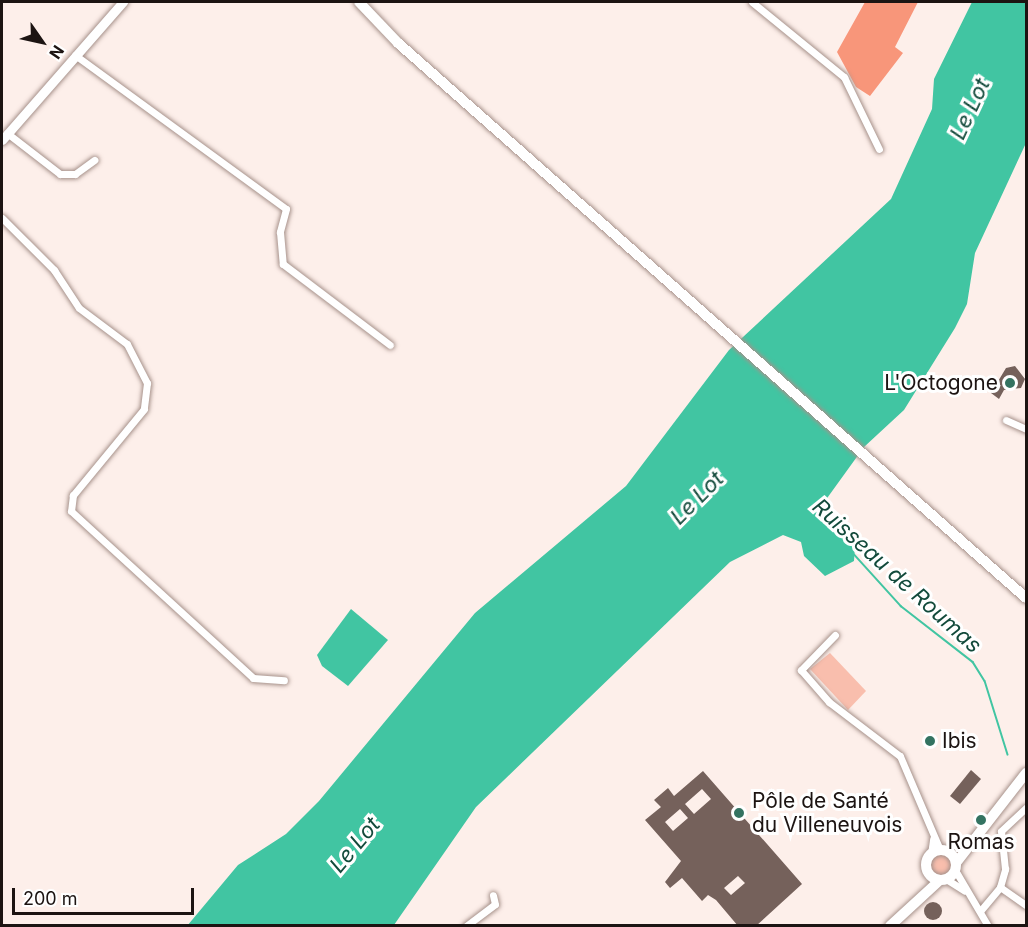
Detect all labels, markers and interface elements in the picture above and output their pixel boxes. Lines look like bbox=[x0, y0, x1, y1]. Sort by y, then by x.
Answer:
north arrow bbox=[12, 12, 72, 72]
text: N bbox=[45, 41, 69, 63]
water label: Le Lot bbox=[944, 74, 996, 144]
place label: L'Octogone bbox=[884, 370, 998, 396]
marker: L'Octogone bbox=[1003, 376, 1017, 390]
water label: Le Lot bbox=[665, 466, 729, 530]
water label: Ruisseau de Roumas bbox=[807, 493, 987, 659]
place label: Ibis bbox=[942, 728, 977, 754]
marker: Ibis bbox=[923, 734, 937, 748]
place label: Pôle de Santé du Villeneuvois bbox=[752, 788, 902, 838]
marker: Pôle de Santé du Villeneuvois bbox=[730, 804, 748, 822]
water label: Le Lot bbox=[324, 812, 386, 878]
marker: Romas bbox=[974, 813, 988, 827]
place label: Romas bbox=[947, 829, 1015, 855]
scale bar bbox=[15, 876, 196, 914]
text: 200 m bbox=[23, 888, 78, 909]

